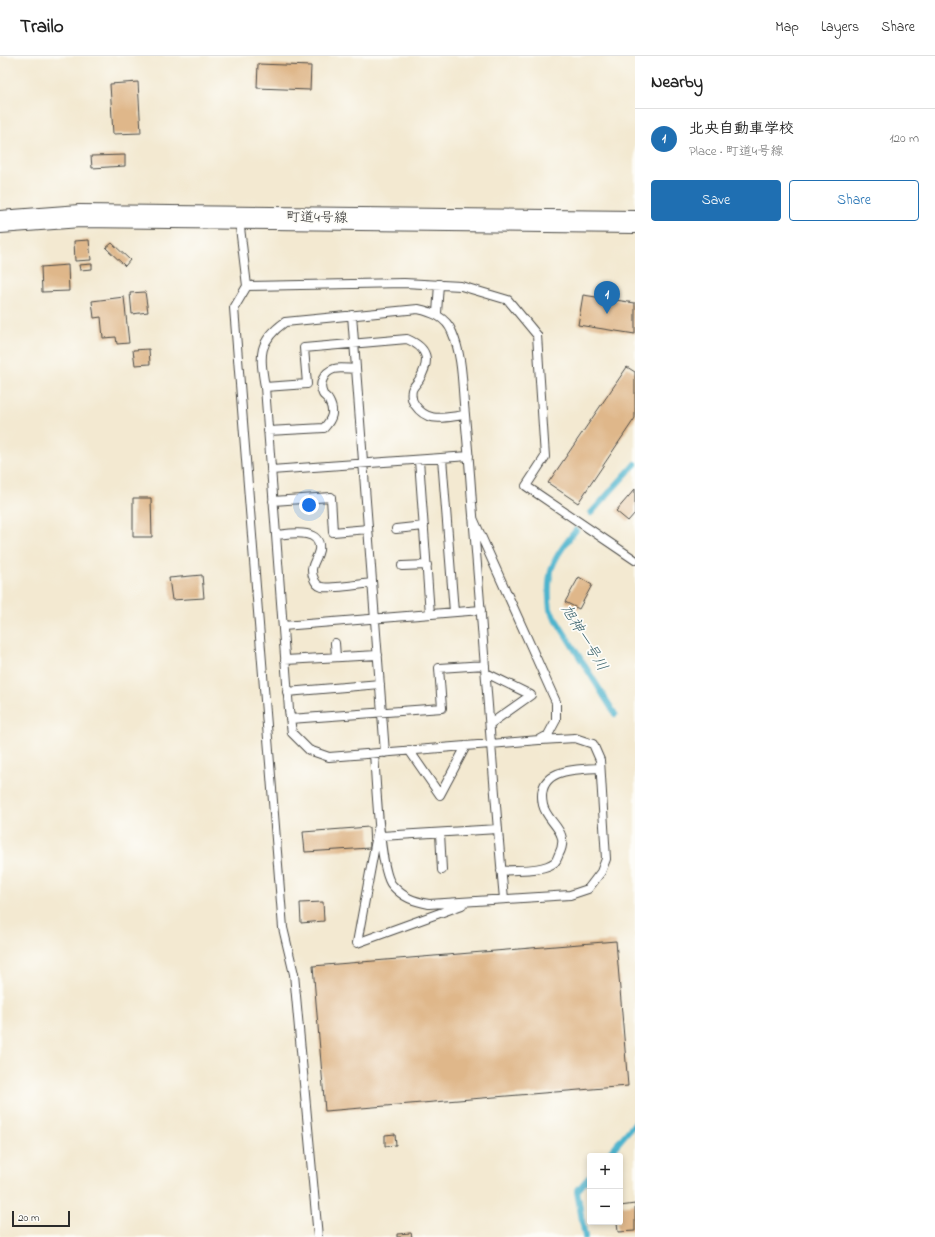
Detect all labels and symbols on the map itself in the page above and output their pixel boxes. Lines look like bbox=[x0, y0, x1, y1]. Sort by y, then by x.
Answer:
street label: 町道4号線 bbox=[286, 207, 348, 229]
pin: 1 bbox=[594, 281, 620, 314]
your location bbox=[299, 495, 319, 515]
water label: 旭神一号川 bbox=[555, 600, 613, 676]
scale bar bbox=[12, 1209, 70, 1228]

